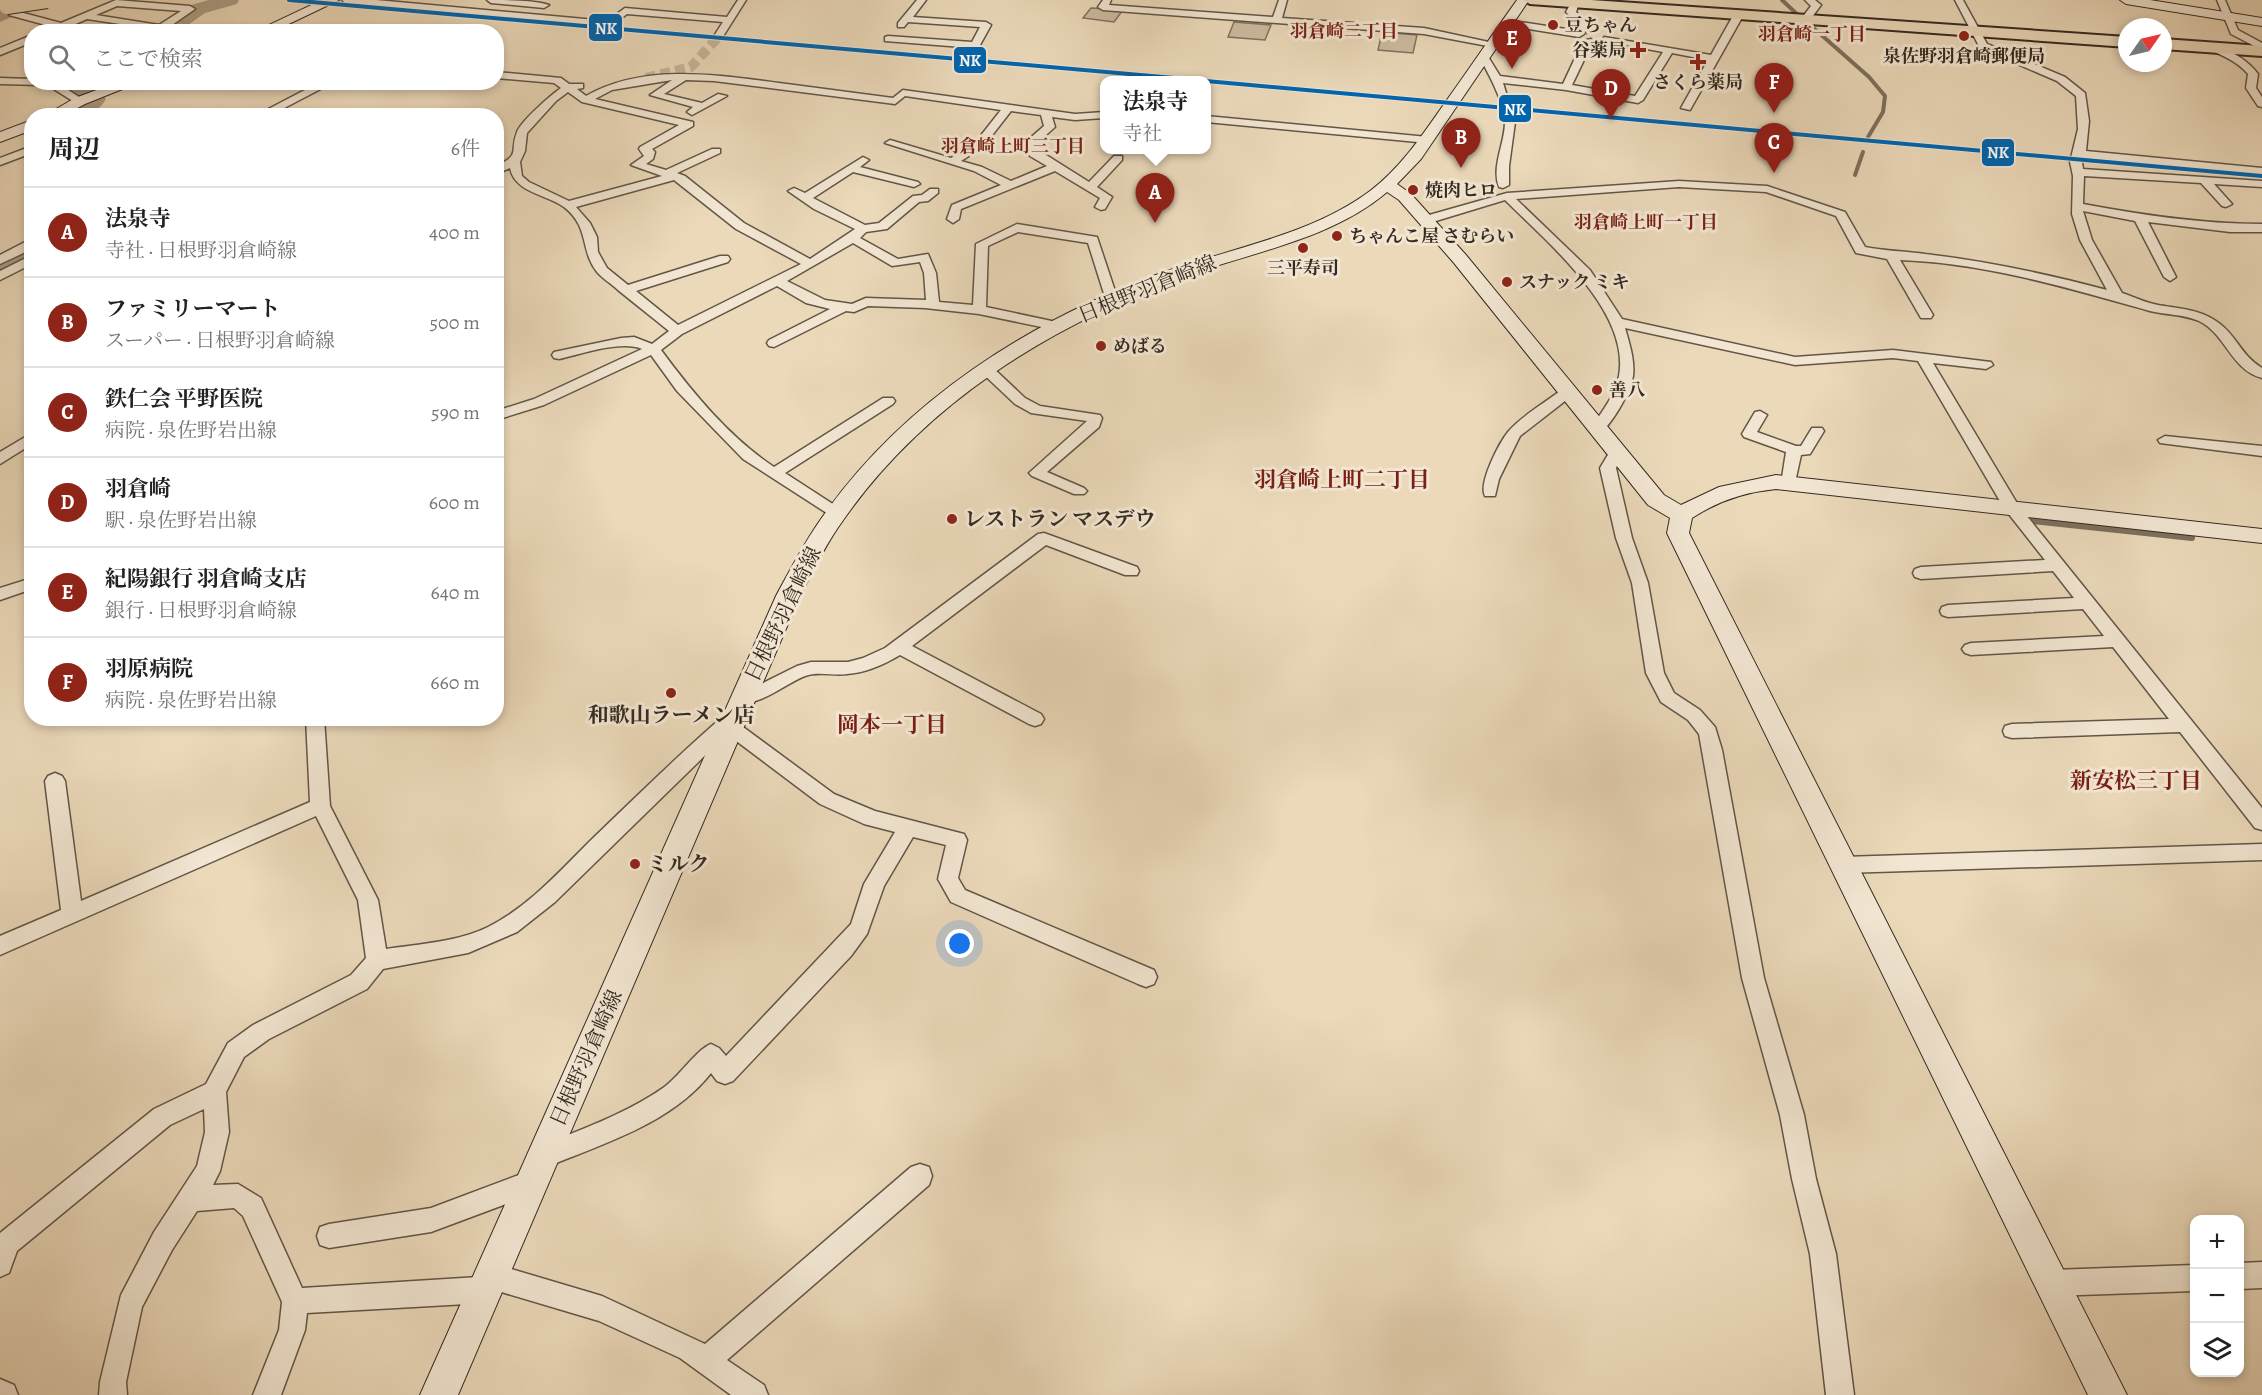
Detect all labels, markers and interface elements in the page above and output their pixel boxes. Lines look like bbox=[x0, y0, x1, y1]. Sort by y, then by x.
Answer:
line badge: NK bbox=[588, 13, 623, 42]
place label: 豆ちゃん bbox=[1565, 13, 1637, 37]
text: NK bbox=[595, 18, 618, 40]
marker: 豆ちゃん bbox=[1546, 18, 1560, 32]
north arrow bbox=[2118, 18, 2172, 72]
district label: 羽倉崎二丁目 bbox=[1290, 19, 1398, 43]
pin: E bbox=[1492, 20, 1532, 69]
district label: 羽倉崎一丁目 bbox=[1758, 22, 1866, 46]
search box bbox=[24, 24, 504, 90]
marker: 泉佐野羽倉崎郵便局 bbox=[1957, 29, 1971, 43]
place label: 谷薬局 bbox=[1572, 38, 1626, 62]
icon: search bbox=[45, 41, 78, 74]
marker: 谷薬局 bbox=[1631, 43, 1645, 57]
text: ここで検索 bbox=[93, 44, 203, 74]
place label: 泉佐野羽倉崎郵便局 bbox=[1883, 44, 2045, 68]
line badge: NK bbox=[953, 46, 987, 74]
text: NK bbox=[959, 50, 982, 72]
marker: さくら薬局 bbox=[1691, 55, 1705, 69]
pin: F bbox=[1754, 63, 1794, 113]
pin: D bbox=[1592, 70, 1630, 119]
place label: さくら薬局 bbox=[1653, 70, 1743, 94]
popup bbox=[1100, 76, 1211, 154]
text: 法泉寺 bbox=[1122, 87, 1189, 117]
line badge: NK bbox=[1498, 94, 1532, 123]
text: NK bbox=[1504, 99, 1527, 121]
pin: B bbox=[1442, 118, 1480, 168]
text: 寺社 bbox=[1122, 120, 1162, 147]
pin: C bbox=[1754, 124, 1794, 173]
text: 周辺 bbox=[48, 132, 100, 167]
district label: 羽倉崎上町三丁目 bbox=[941, 134, 1085, 158]
text: 6件 bbox=[451, 135, 480, 162]
line badge: NK bbox=[1981, 138, 2015, 167]
text: NK bbox=[1987, 142, 2010, 164]
pin: A bbox=[1136, 174, 1174, 223]
place label: 焼肉ヒロ bbox=[1425, 178, 1497, 202]
marker: 焼肉ヒロ bbox=[1406, 183, 1420, 197]
text: 法泉寺 bbox=[105, 204, 171, 234]
district label: 羽倉崎上町一丁目 bbox=[1574, 210, 1718, 234]
text: A bbox=[61, 219, 74, 246]
text: 400 m bbox=[429, 219, 480, 246]
place label: ちゃんこ屋 さむらい bbox=[1349, 224, 1514, 248]
marker: ちゃんこ屋 さむらい bbox=[1330, 229, 1344, 243]
text: 寺社 · 日根野羽倉崎線 bbox=[105, 237, 297, 264]
marker: 三平寿司 bbox=[1296, 241, 1310, 255]
street label: 日根野羽倉崎線 bbox=[1074, 248, 1220, 330]
place label: 三平寿司 bbox=[1267, 256, 1339, 280]
place label: スナック ミキ bbox=[1519, 270, 1629, 294]
marker: スナック ミキ bbox=[1500, 275, 1514, 289]
text: ファミリーマート bbox=[105, 294, 281, 324]
text: B bbox=[61, 309, 74, 336]
text: 500 m bbox=[429, 309, 480, 336]
text: スーパー · 日根野羽倉崎線 bbox=[105, 327, 335, 354]
place label: めばる bbox=[1113, 334, 1167, 358]
marker: めばる bbox=[1094, 339, 1108, 353]
place label: 善八 bbox=[1609, 378, 1645, 402]
marker: 善八 bbox=[1590, 383, 1604, 397]
text: 鉄仁会 平野医院 bbox=[105, 384, 263, 414]
text: C bbox=[61, 399, 74, 426]
text: 590 m bbox=[431, 399, 480, 426]
text: 病院 · 泉佐野岩出線 bbox=[105, 417, 277, 444]
district label: 羽倉崎上町二丁目 bbox=[1254, 465, 1430, 495]
text: 羽倉崎 bbox=[105, 474, 171, 504]
text: D bbox=[61, 489, 74, 516]
text: 600 m bbox=[429, 489, 480, 516]
place label: レストラン マスデウ bbox=[964, 505, 1156, 533]
text: 駅 · 泉佐野岩出線 bbox=[105, 507, 257, 534]
marker: レストラン マスデウ bbox=[945, 512, 959, 526]
street label: 日根野羽倉崎線 bbox=[738, 542, 828, 686]
text: 紀陽銀行 羽倉崎支店 bbox=[105, 564, 307, 594]
text: E bbox=[62, 579, 73, 606]
text: 640 m bbox=[430, 579, 480, 606]
text: 銀行 · 日根野羽倉崎線 bbox=[105, 597, 297, 624]
text: 羽原病院 bbox=[105, 654, 193, 684]
text: F bbox=[62, 669, 73, 696]
text: 660 m bbox=[430, 669, 480, 696]
marker: 和歌山ラーメン店 bbox=[664, 686, 678, 700]
text: 病院 · 泉佐野岩出線 bbox=[105, 687, 277, 714]
place label: 和歌山ラーメン店 bbox=[588, 701, 754, 729]
district label: 岡本一丁目 bbox=[837, 710, 947, 740]
district label: 新安松三丁目 bbox=[2070, 766, 2202, 796]
place label: ミルク bbox=[647, 850, 710, 878]
marker: ミルク bbox=[628, 857, 642, 871]
your location bbox=[945, 929, 974, 958]
street label: 日根野羽倉崎線 bbox=[543, 985, 629, 1131]
map controls bbox=[2190, 1215, 2244, 1377]
button: + bbox=[2190, 1215, 2244, 1269]
button: − bbox=[2190, 1269, 2244, 1323]
button: layers bbox=[2190, 1323, 2244, 1377]

